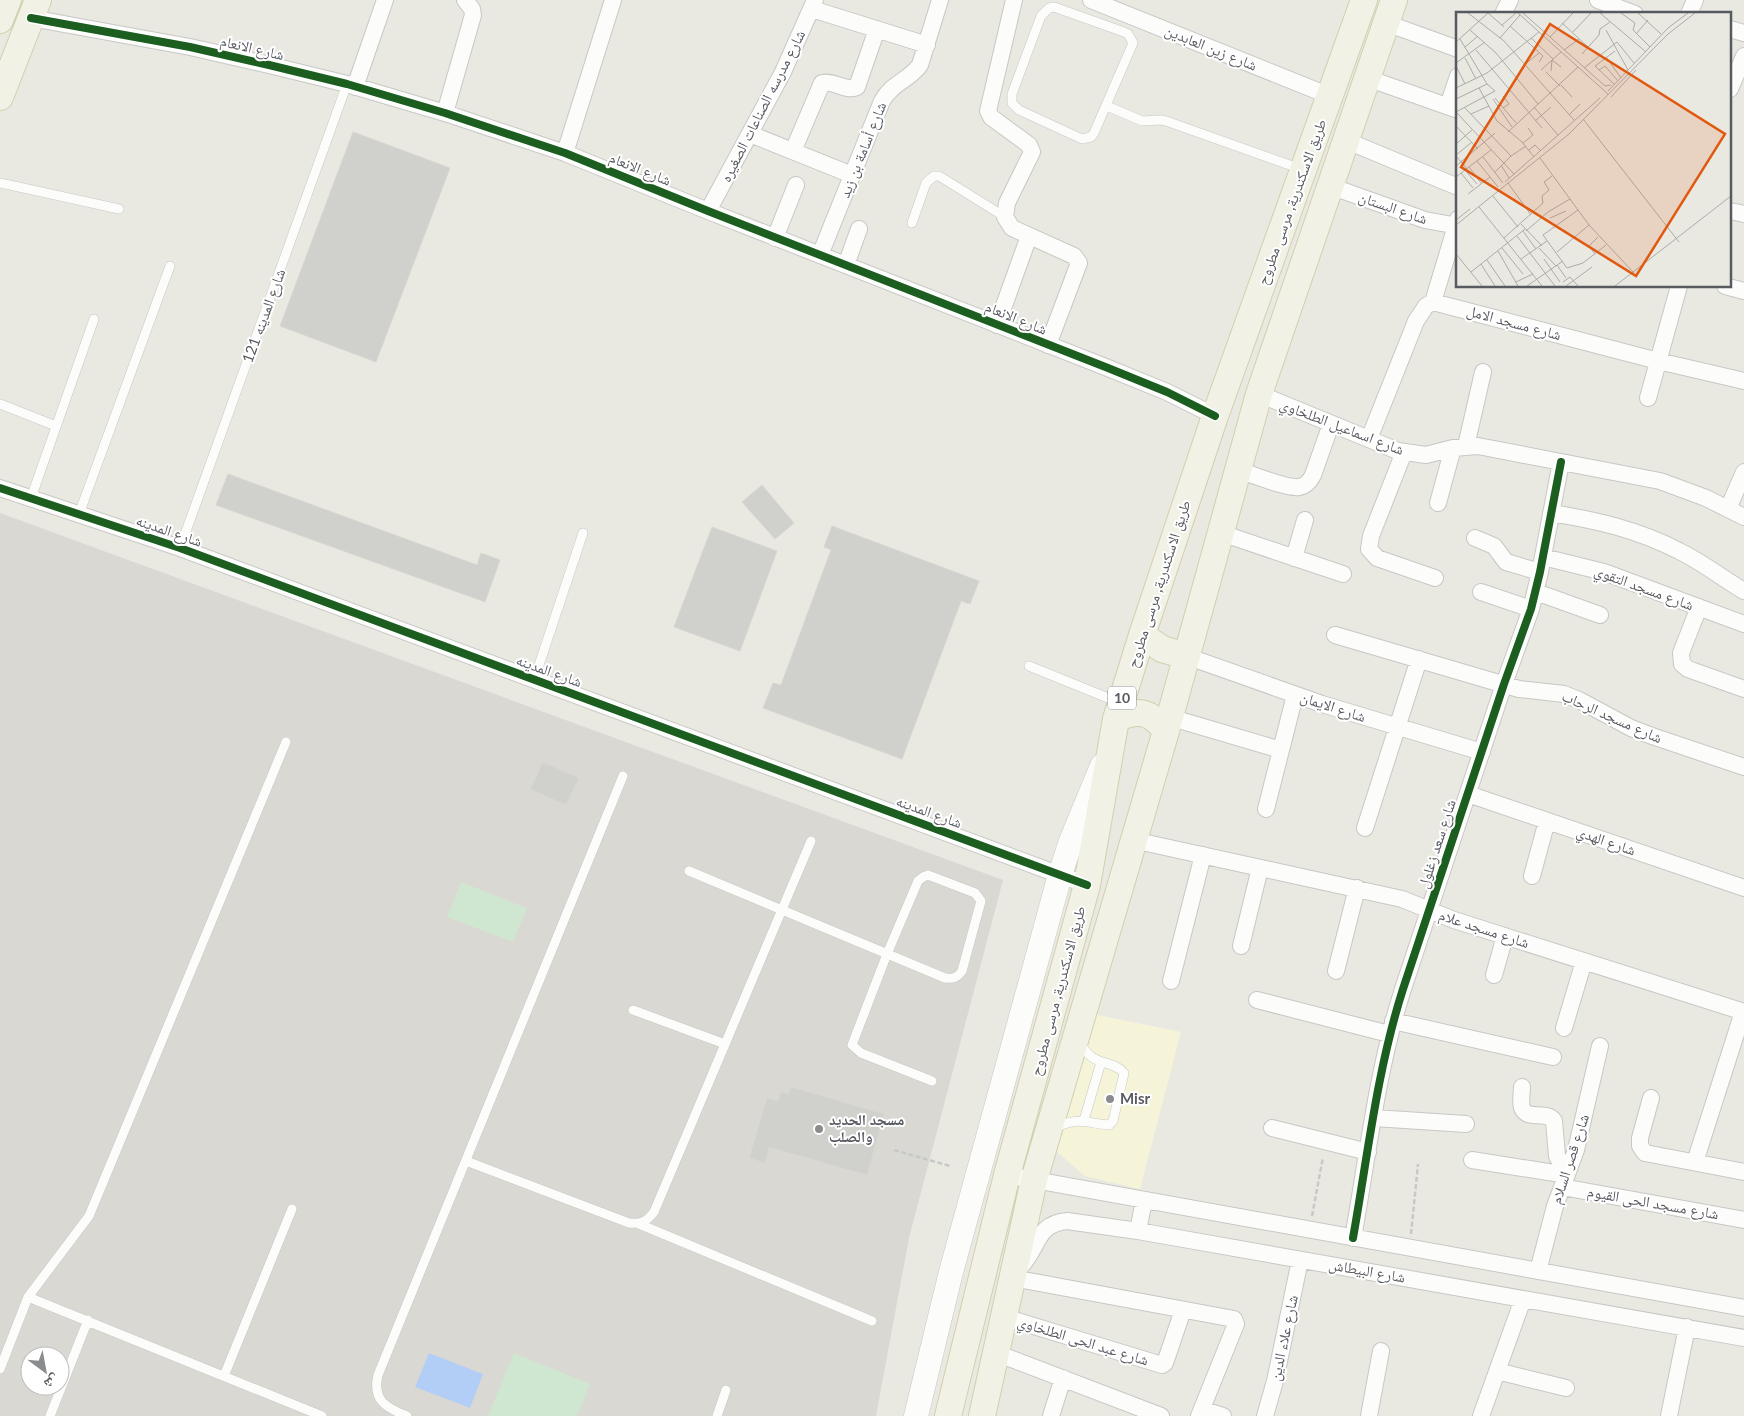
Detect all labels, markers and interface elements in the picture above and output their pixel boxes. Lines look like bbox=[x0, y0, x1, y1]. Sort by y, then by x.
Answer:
inset map bbox=[1456, 12, 1732, 288]
street label: شارع زين العابدين bbox=[1162, 20, 1260, 76]
street label: شارع مدرسه الصناعات الصغيره bbox=[716, 26, 810, 185]
street label: شارع الانعام bbox=[218, 31, 286, 65]
street label: شارع أسامة بن زيد bbox=[835, 99, 891, 201]
street label: طريق الاسكندرية, مرسى مطروح bbox=[1253, 116, 1331, 288]
street label: شارع الانعام bbox=[606, 148, 674, 191]
street label: شارع البستان bbox=[1356, 187, 1430, 229]
street label: شارع المدينه 121 bbox=[238, 266, 290, 366]
street label: شارع الانعام bbox=[982, 297, 1050, 340]
street label: شارع مسجد الامل bbox=[1464, 301, 1564, 345]
street label: شارع اسماعيل الطلخاوي bbox=[1276, 394, 1407, 462]
street label: طريق الاسكندرية, مرسى مطروح bbox=[1122, 498, 1196, 670]
street label: شارع المدينه bbox=[133, 510, 205, 552]
street label: شارع مسجد التقوي bbox=[1591, 561, 1697, 617]
street label: شارع المدينه bbox=[513, 650, 585, 692]
road number: 10 bbox=[1108, 686, 1136, 710]
street label: شارع مسجد الرحاب bbox=[1559, 686, 1665, 748]
street label: شارع الايمان bbox=[1298, 687, 1368, 727]
street label: شارع المدينه bbox=[893, 791, 965, 833]
street label: شارع سعد زغلول bbox=[1413, 797, 1461, 891]
street label: شارع الهدي bbox=[1573, 822, 1638, 862]
street label: طريق الاسكندرية, مرسى مطروح bbox=[1026, 904, 1090, 1078]
street label: شارع مسجد علام bbox=[1436, 905, 1532, 953]
place label: Misr bbox=[1120, 1089, 1150, 1107]
marker: Misr bbox=[1104, 1093, 1116, 1105]
place label: مسجد الحديد والصلب bbox=[829, 1110, 904, 1146]
street label: شارع قصر السلام bbox=[1546, 1111, 1594, 1207]
marker: مسجد الحديد والصلب bbox=[813, 1123, 825, 1135]
street label: شارع مسجد الحى القيوم bbox=[1586, 1182, 1720, 1224]
street label: شارع البيطاش bbox=[1327, 1254, 1407, 1288]
street label: شارع علاء الدين bbox=[1265, 1293, 1303, 1383]
street label: شارع عبد الحى الطلخاوي bbox=[1014, 1312, 1151, 1372]
north arrow bbox=[20, 1346, 70, 1396]
text: ش bbox=[41, 1370, 63, 1394]

